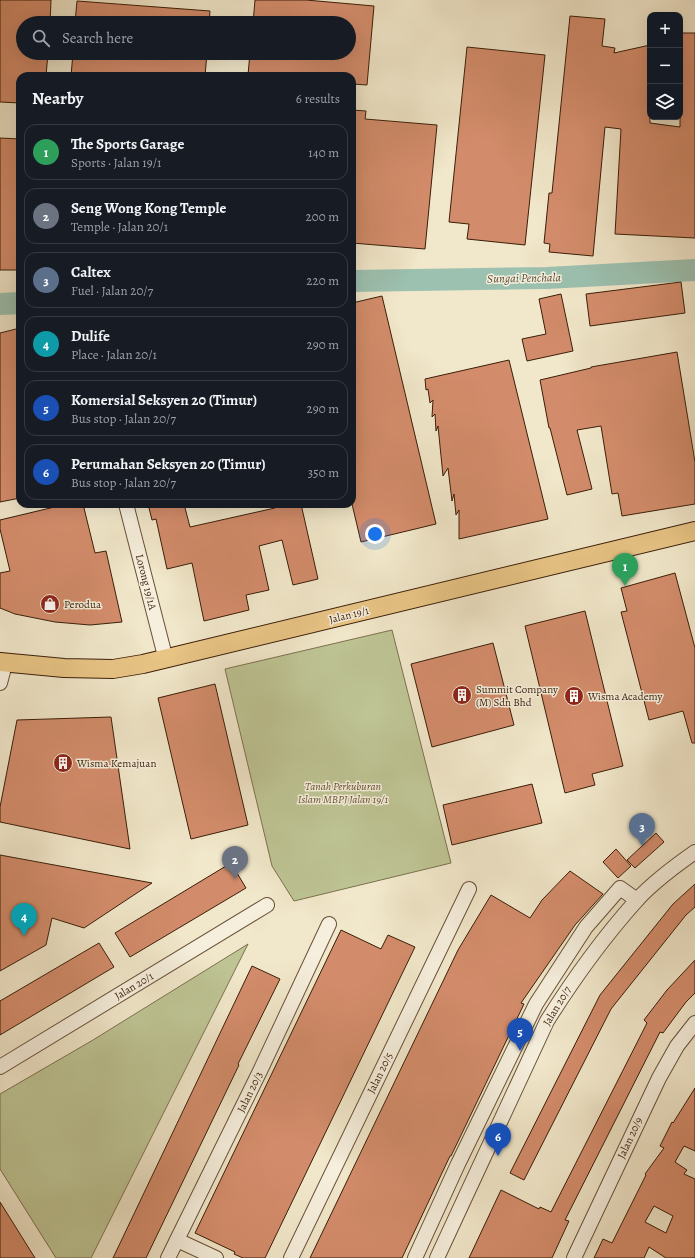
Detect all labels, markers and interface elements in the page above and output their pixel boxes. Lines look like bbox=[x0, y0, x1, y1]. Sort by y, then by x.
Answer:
map controls bbox=[647, 12, 683, 120]
button: + bbox=[647, 12, 683, 48]
search box bbox=[16, 16, 356, 60]
icon: search bbox=[30, 27, 52, 49]
text: Search here bbox=[62, 28, 133, 48]
button: − bbox=[647, 48, 683, 84]
button: layers bbox=[647, 84, 683, 120]
text: Nearby bbox=[32, 87, 83, 110]
text: 6 results bbox=[296, 90, 340, 107]
text: The Sports Garage bbox=[71, 134, 184, 154]
text: 1 bbox=[44, 144, 48, 161]
text: 140 m bbox=[308, 144, 339, 161]
text: Sports · Jalan 19/1 bbox=[71, 154, 161, 171]
text: Seng Wong Kong Temple bbox=[71, 198, 226, 218]
text: 2 bbox=[43, 208, 49, 225]
text: 200 m bbox=[306, 208, 339, 225]
text: Temple · Jalan 20/1 bbox=[71, 218, 168, 235]
text: Caltex bbox=[71, 262, 111, 282]
water label: Sungai Penchala bbox=[487, 269, 562, 287]
text: 3 bbox=[43, 272, 49, 289]
text: 220 m bbox=[306, 272, 339, 289]
text: Fuel · Jalan 20/7 bbox=[71, 282, 153, 299]
text: Dulife bbox=[71, 326, 110, 346]
text: 4 bbox=[43, 336, 49, 353]
text: 290 m bbox=[307, 336, 339, 353]
text: Place · Jalan 20/1 bbox=[71, 346, 157, 363]
text: Komersial Seksyen 20 (Timur) bbox=[71, 390, 257, 410]
text: 5 bbox=[43, 400, 49, 417]
text: 290 m bbox=[307, 400, 339, 417]
text: Bus stop · Jalan 20/7 bbox=[71, 410, 176, 427]
text: Perumahan Seksyen 20 (Timur) bbox=[71, 454, 266, 474]
text: 6 bbox=[43, 464, 49, 481]
text: 350 m bbox=[308, 464, 339, 481]
text: Bus stop · Jalan 20/7 bbox=[71, 474, 176, 491]
your location bbox=[365, 524, 385, 544]
street label: Lorong 19/1A bbox=[132, 553, 160, 612]
pin: 1 bbox=[612, 553, 638, 586]
shop icon: Perodua bbox=[39, 593, 61, 615]
place label: Perodua bbox=[64, 597, 102, 612]
street label: Jalan 19/1 bbox=[328, 603, 371, 627]
place label: Summit Company (M) Sdn Bhd bbox=[476, 682, 558, 710]
building icon: Summit Company (M) Sdn Bhd bbox=[451, 684, 473, 706]
building icon: Wisma Academy bbox=[563, 685, 585, 707]
place label: Wisma Academy bbox=[587, 689, 663, 704]
building icon: Wisma Kemajuan bbox=[52, 752, 74, 774]
place label: Wisma Kemajuan bbox=[76, 756, 156, 771]
park label: Tanah Perkuburan Islam MBPJ Jalan 19/1 bbox=[298, 779, 388, 807]
pin: 3 bbox=[629, 813, 655, 846]
pin: 2 bbox=[222, 846, 248, 879]
pin: 4 bbox=[11, 903, 37, 936]
street label: Jalan 20/1 bbox=[112, 968, 156, 1003]
street label: Jalan 20/7 bbox=[539, 983, 575, 1029]
pin: 5 bbox=[507, 1018, 533, 1051]
street label: Jalan 20/5 bbox=[364, 1050, 396, 1096]
street label: Jalan 20/3 bbox=[234, 1069, 266, 1115]
street label: Jalan 20/9 bbox=[614, 1115, 646, 1161]
pin: 6 bbox=[485, 1123, 511, 1156]

